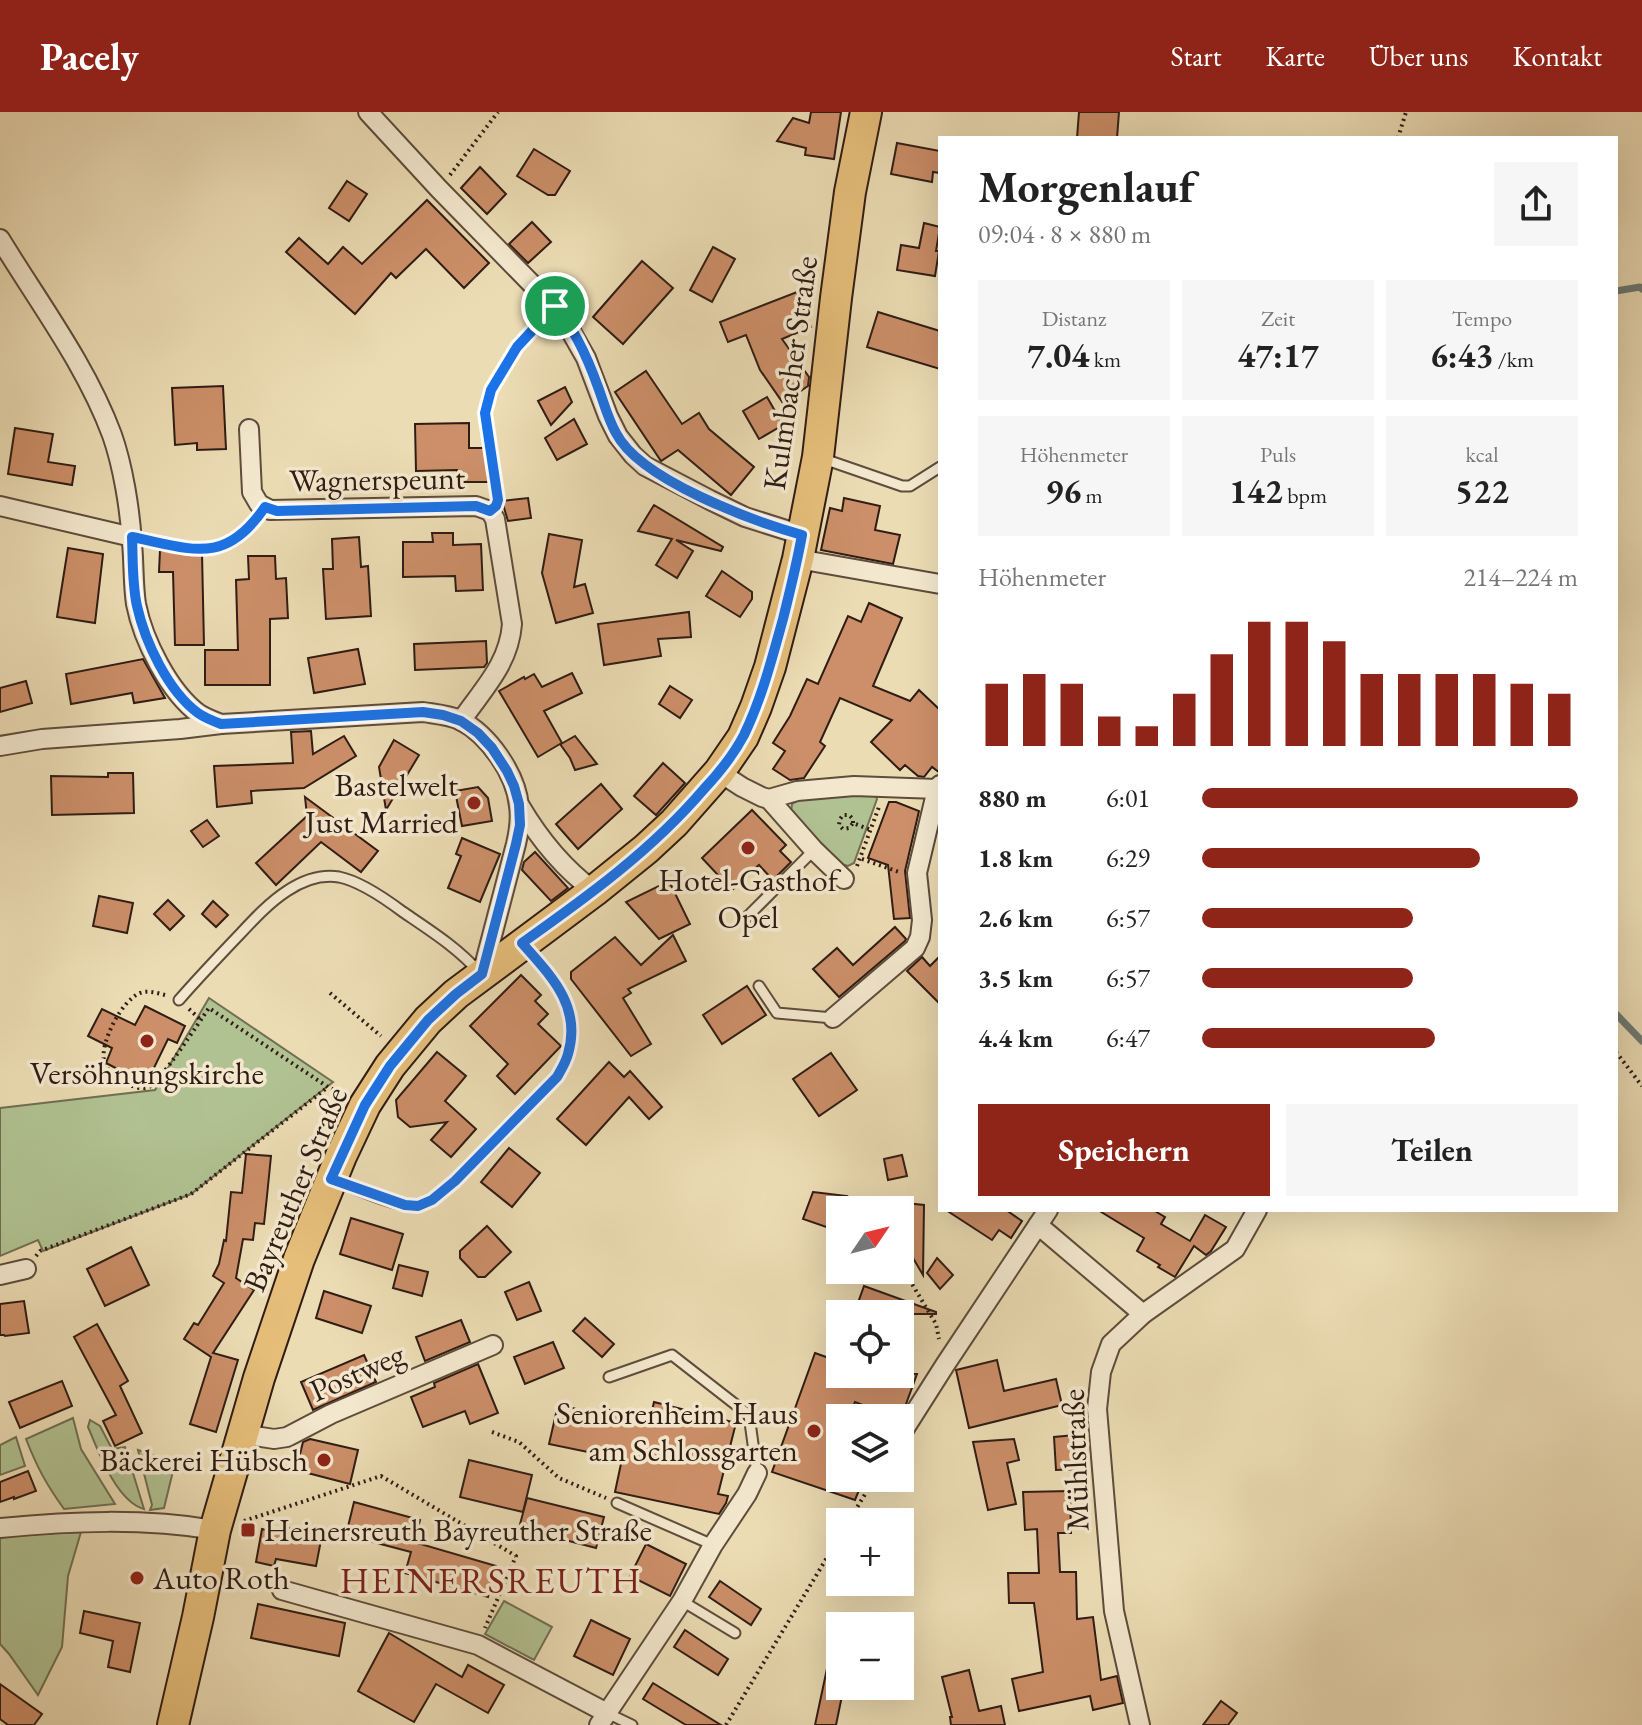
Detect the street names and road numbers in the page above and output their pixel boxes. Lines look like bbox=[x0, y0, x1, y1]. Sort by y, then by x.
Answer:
street label: Kulmbacher Straße bbox=[753, 253, 827, 493]
street label: Wagnerspeunt bbox=[289, 456, 465, 502]
street label: Bayreuther Straße bbox=[233, 1080, 357, 1298]
street label: Postweg bbox=[303, 1332, 412, 1411]
street label: Mühlstraße bbox=[1052, 1388, 1098, 1532]

